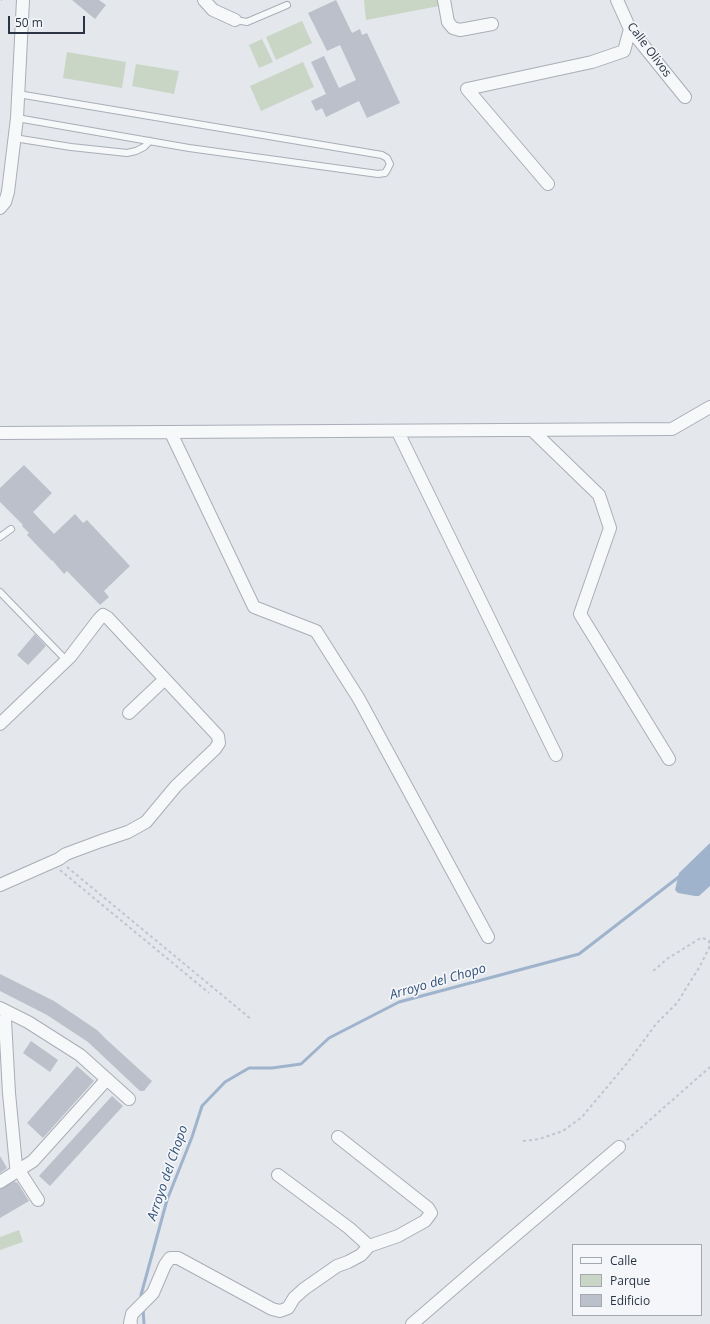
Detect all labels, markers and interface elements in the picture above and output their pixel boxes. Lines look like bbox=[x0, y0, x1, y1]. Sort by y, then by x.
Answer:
scale bar bbox=[10, 8, 87, 34]
text: 50 m bbox=[15, 14, 43, 31]
street label: Calle Olivos bbox=[624, 20, 674, 80]
water label: Arroyo del Chopo bbox=[388, 961, 488, 1003]
water label: Arroyo del Chopo bbox=[144, 1123, 192, 1223]
legend bbox=[572, 1244, 702, 1316]
text: Calle bbox=[610, 1252, 637, 1269]
text: Parque bbox=[610, 1272, 650, 1289]
text: Edificio bbox=[610, 1292, 650, 1309]

